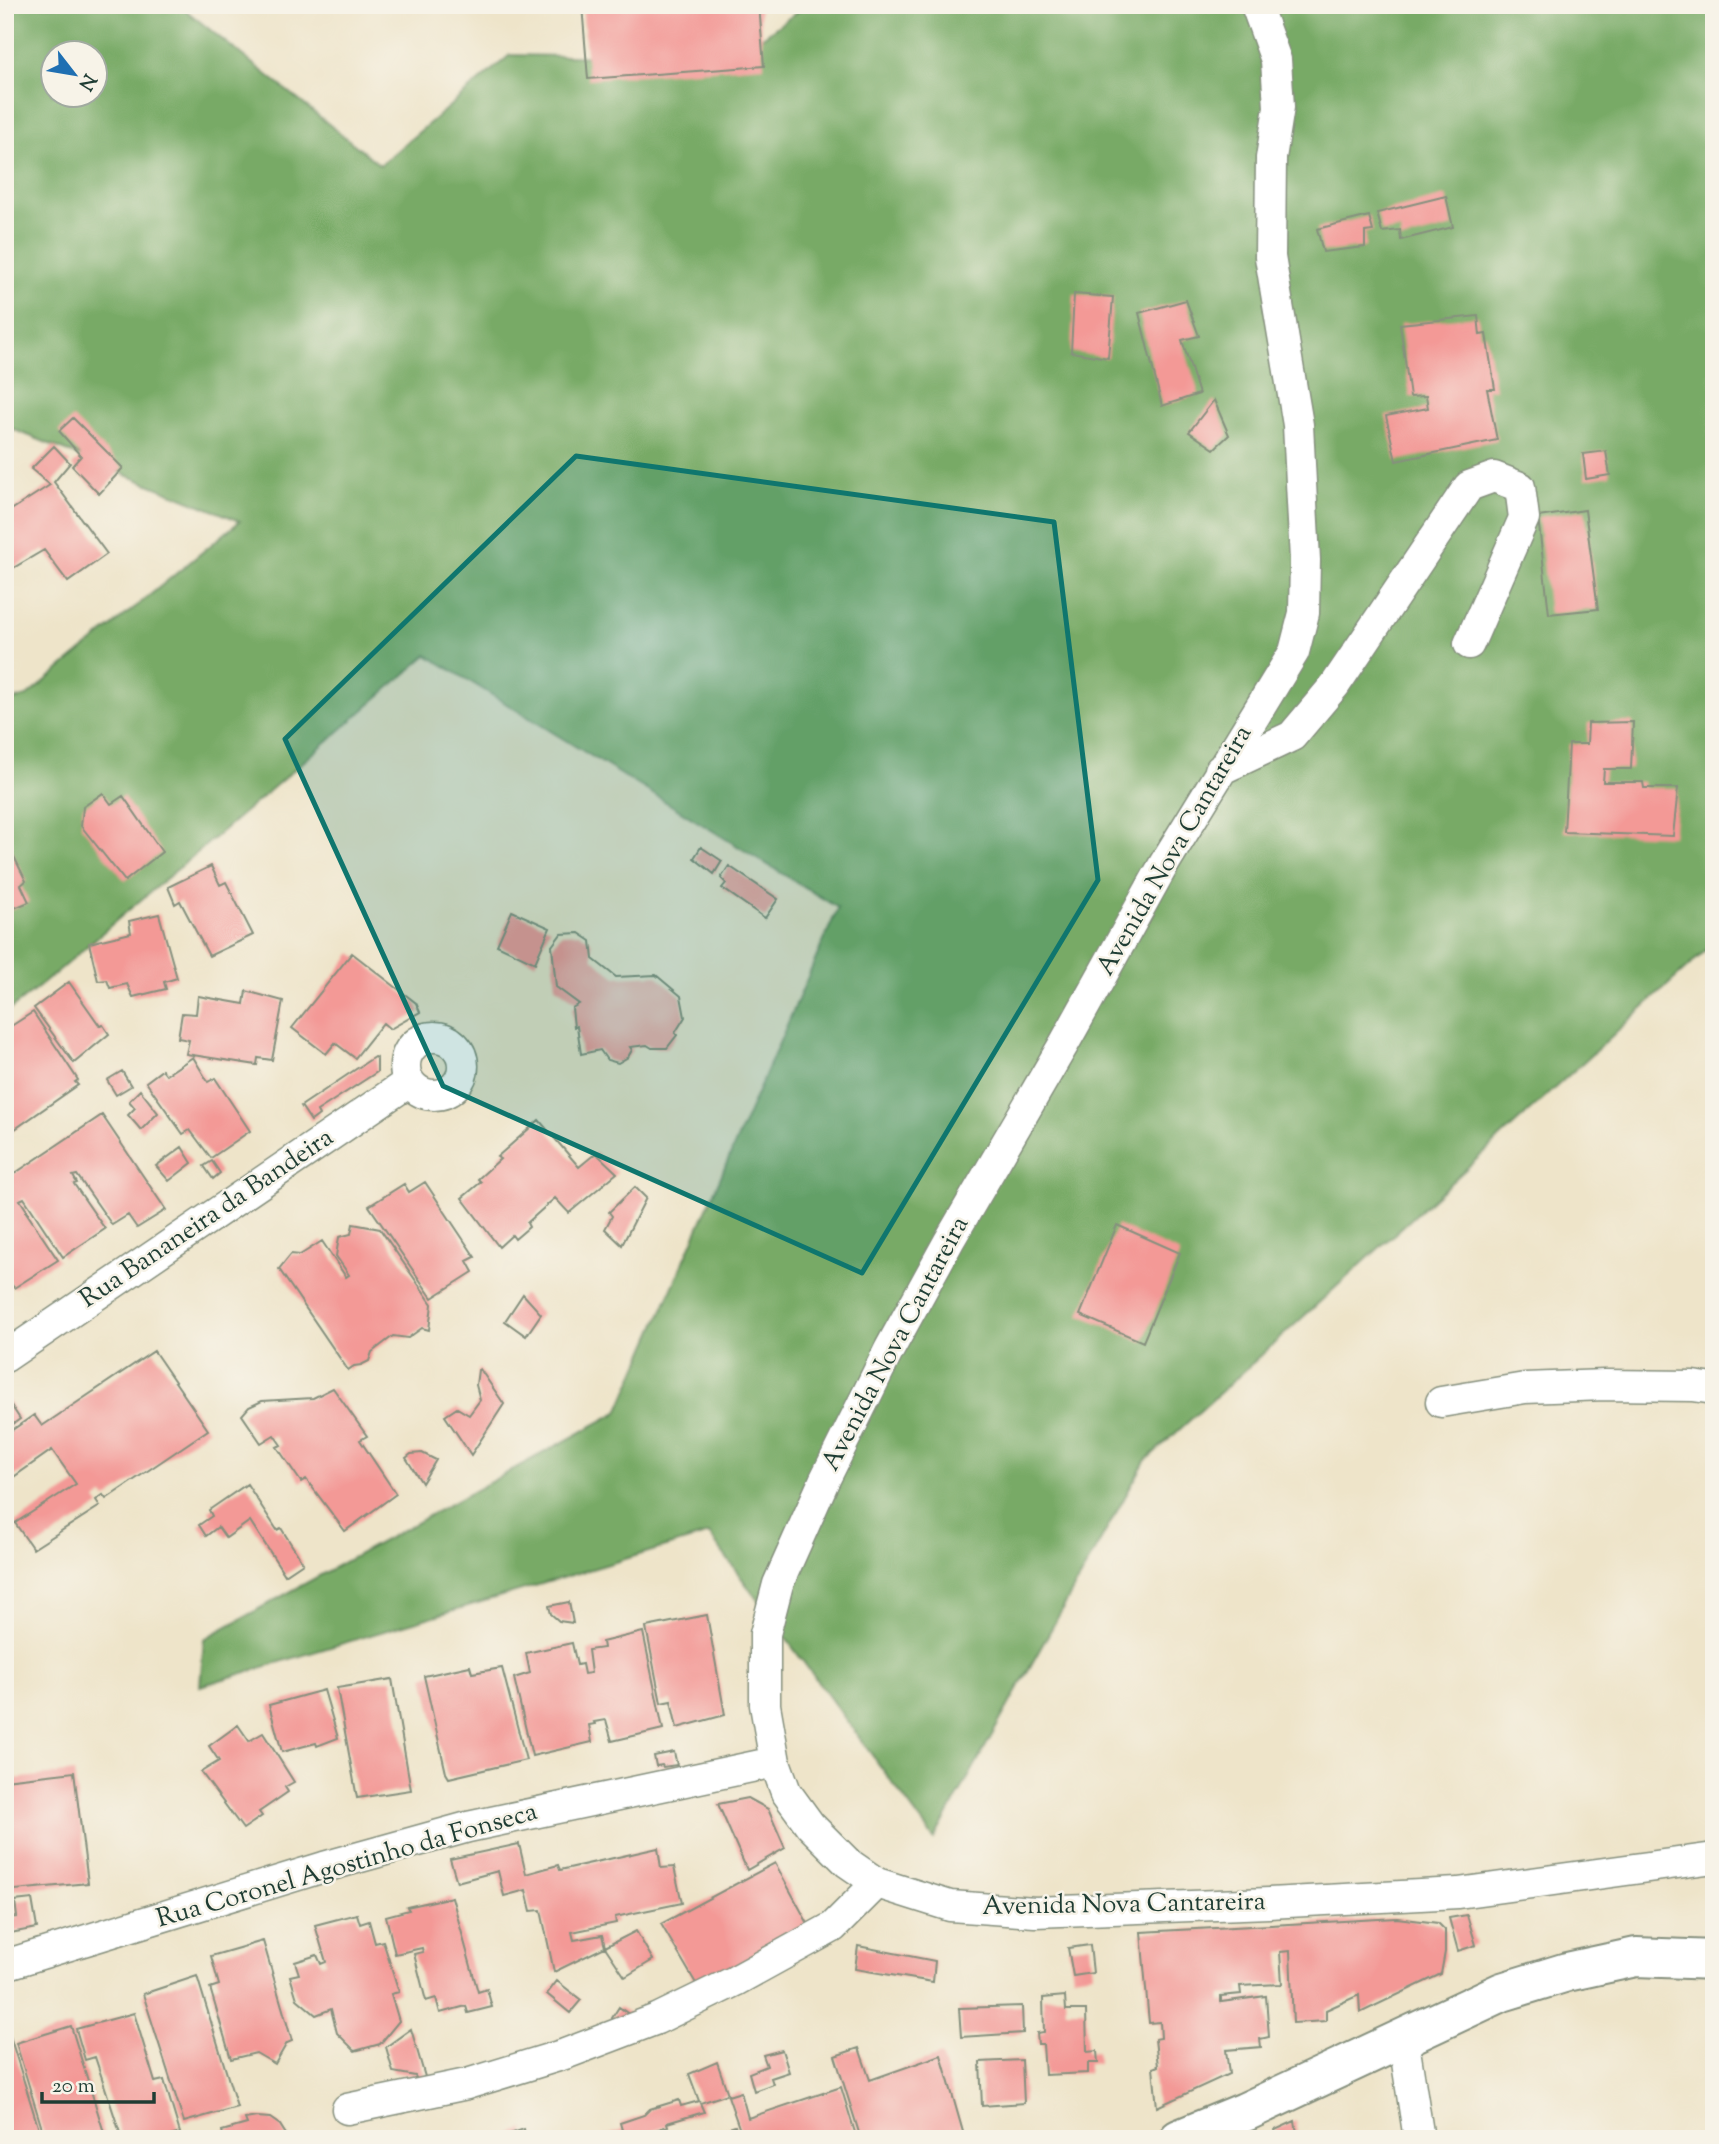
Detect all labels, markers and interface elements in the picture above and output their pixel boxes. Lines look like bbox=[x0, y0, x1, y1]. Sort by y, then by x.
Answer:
north arrow bbox=[38, 38, 108, 108]
text: N bbox=[71, 68, 102, 95]
street label: Avenida Nova Cantareira bbox=[1088, 719, 1262, 983]
street label: Rua Bananeira da Bandeira bbox=[73, 1120, 341, 1318]
street label: Avenida Nova Cantareira bbox=[813, 1210, 979, 1478]
street label: Rua Coronel Agostinho da Fonseca bbox=[152, 1794, 542, 1938]
street label: Avenida Nova Cantareira bbox=[982, 1884, 1266, 1926]
scale bar bbox=[42, 2060, 154, 2104]
text: 20 m bbox=[52, 2072, 95, 2102]

